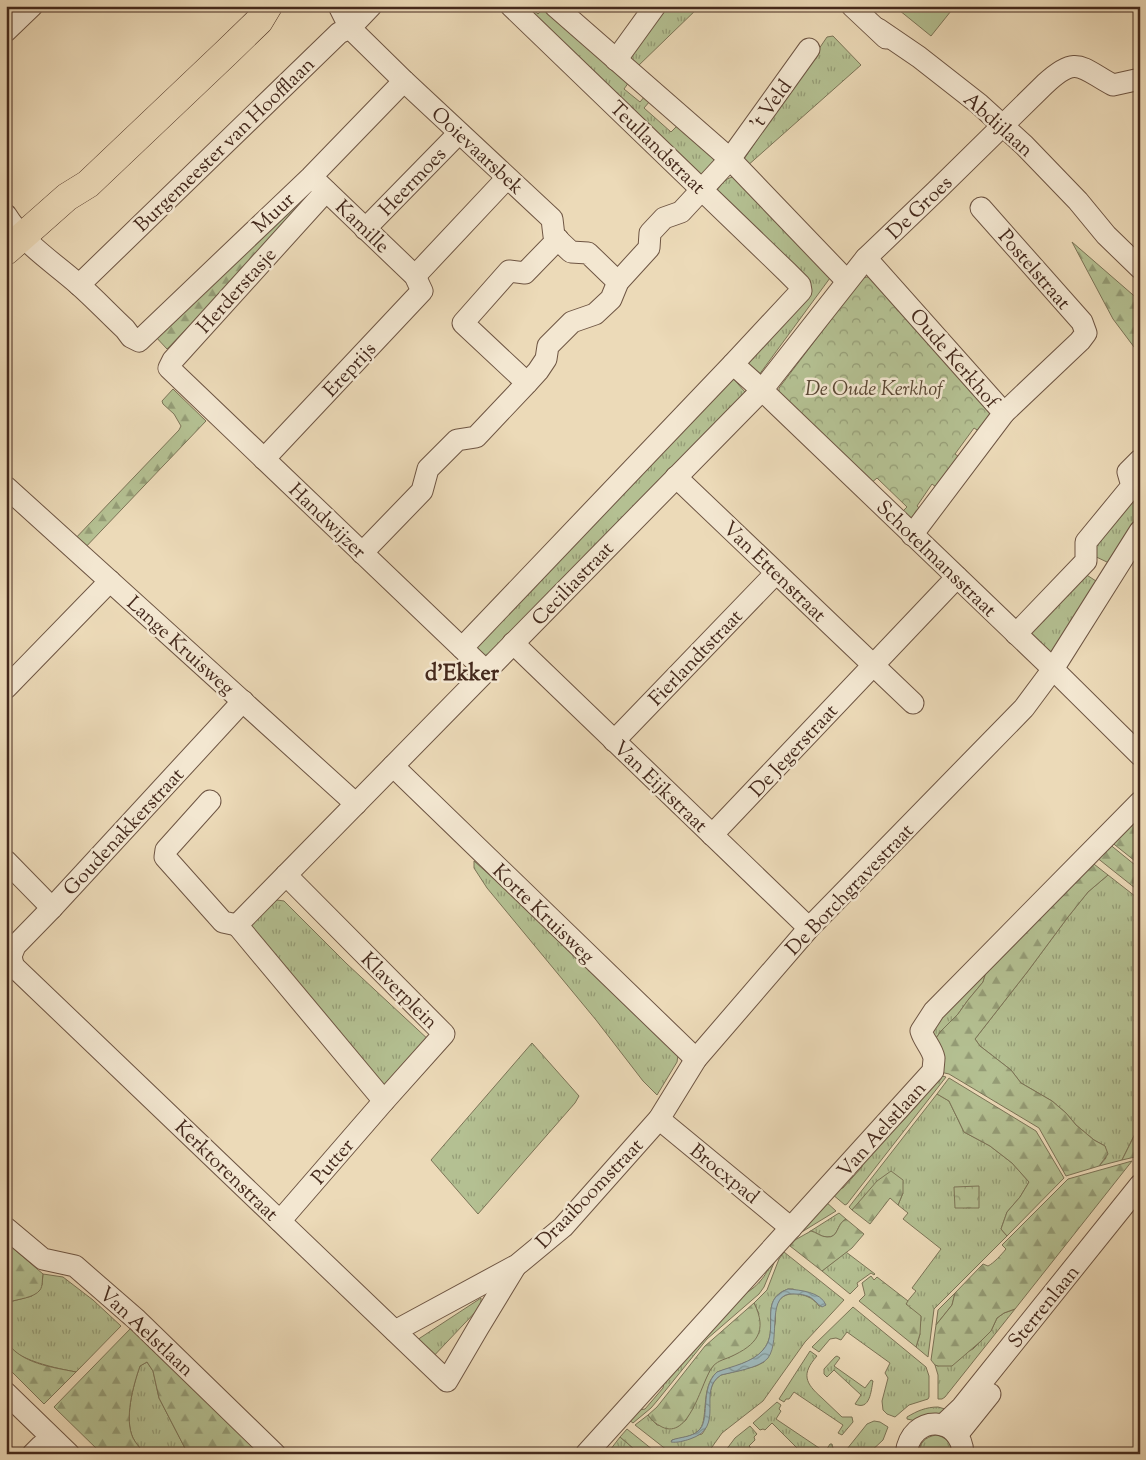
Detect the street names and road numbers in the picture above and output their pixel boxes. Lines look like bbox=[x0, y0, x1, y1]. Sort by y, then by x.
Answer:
street label: Burgemeester van Hoofflaan bbox=[129, 51, 323, 240]
street label: 't Veld bbox=[744, 74, 800, 137]
street label: Abdijlaan bbox=[956, 87, 1039, 165]
street label: Teullandstraat bbox=[602, 95, 711, 202]
street label: Ooievaarsbek bbox=[423, 101, 529, 203]
street label: Heermoes bbox=[373, 141, 454, 224]
street label: De Groes bbox=[881, 170, 960, 248]
street label: Muur bbox=[247, 186, 303, 241]
street label: Kamille bbox=[327, 194, 395, 261]
street label: Postelstraat bbox=[990, 224, 1076, 317]
street label: Herderstasje bbox=[191, 242, 285, 341]
street label: Oude Kerkhof bbox=[902, 303, 1005, 417]
street label: Ereprijs bbox=[318, 336, 384, 405]
street label: Handwijzer bbox=[281, 477, 372, 567]
street label: Schotelmansstraat bbox=[869, 495, 1002, 625]
street label: Van Ettenstraat bbox=[715, 516, 832, 630]
street label: Ceciliastraat bbox=[526, 536, 622, 633]
street label: Lange Kruisweg bbox=[119, 590, 240, 703]
street label: Fierlandtstraat bbox=[643, 604, 751, 714]
street label: De Jegerstraat bbox=[744, 698, 846, 805]
street label: Van Eijkstraat bbox=[605, 735, 713, 841]
street label: Goudenakkerstraat bbox=[58, 762, 192, 903]
street label: De Borchgravestraat bbox=[780, 818, 922, 963]
street label: Korte Kruisweg bbox=[485, 858, 600, 971]
street label: Klaverplein bbox=[353, 947, 444, 1037]
street label: Van Aelstlaan bbox=[832, 1076, 934, 1185]
street label: Kerktorenstraat bbox=[167, 1115, 284, 1229]
street label: Putter bbox=[306, 1133, 363, 1192]
street label: Draaiboomstraat bbox=[530, 1133, 651, 1257]
street label: Brocxpad bbox=[682, 1138, 764, 1212]
street label: Sterrenlaan bbox=[1002, 1259, 1088, 1356]
street label: Van Aelstlaan bbox=[91, 1281, 200, 1385]

